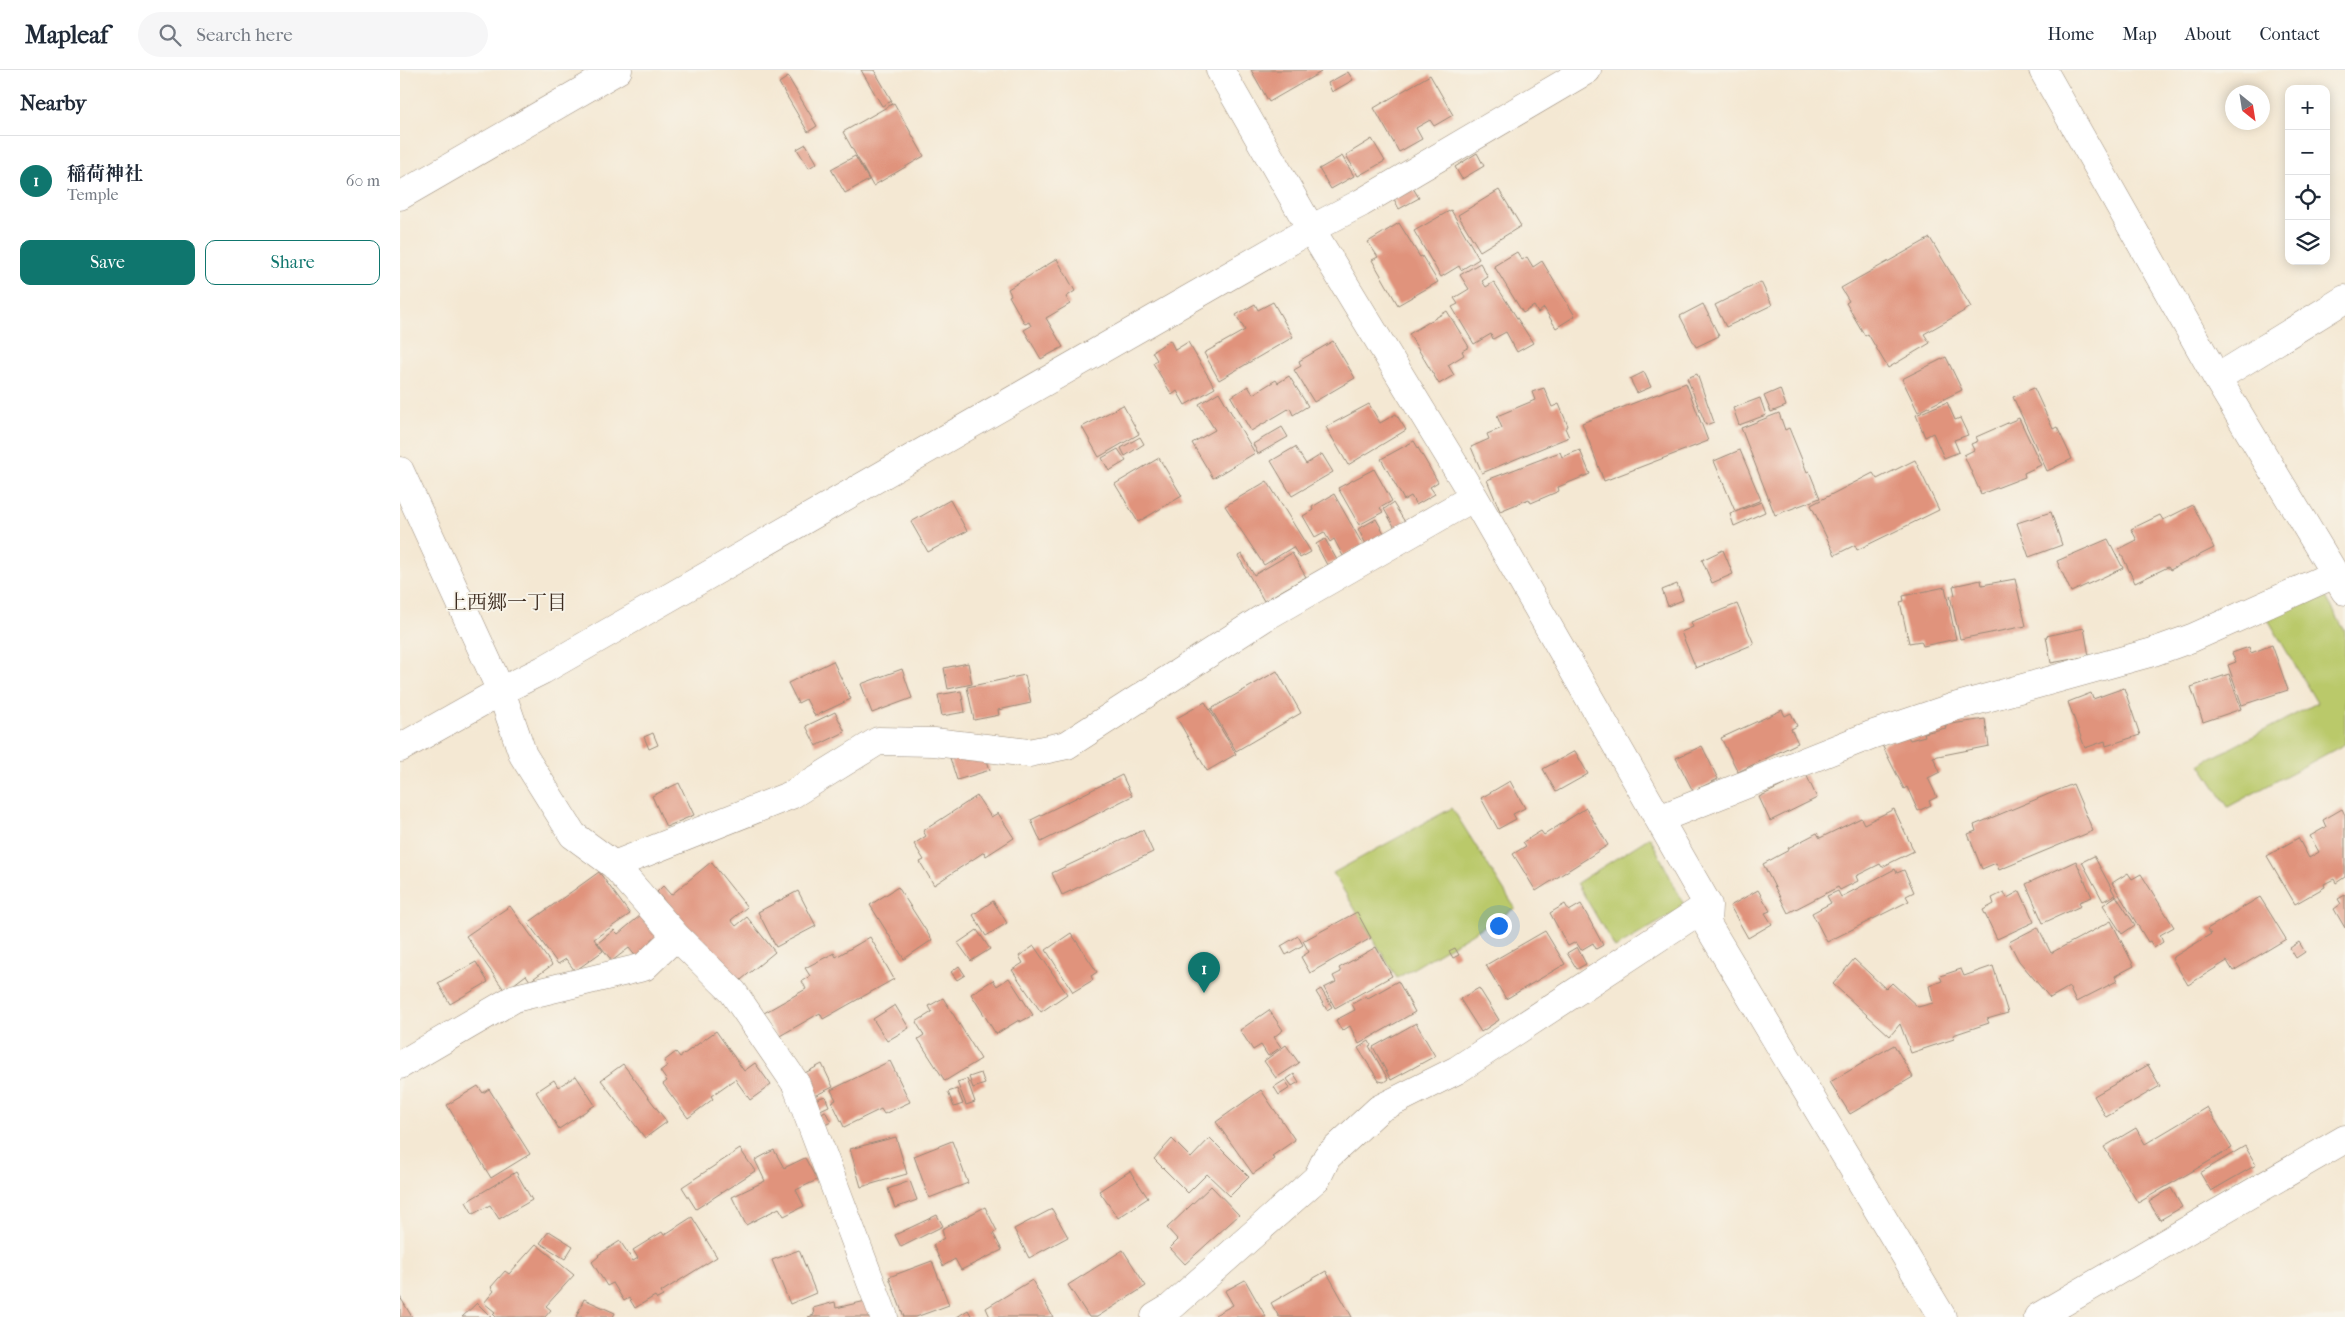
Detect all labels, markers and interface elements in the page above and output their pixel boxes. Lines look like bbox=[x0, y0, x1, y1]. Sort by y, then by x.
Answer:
search box bbox=[138, 12, 488, 57]
text: Mapleaf bbox=[25, 21, 108, 49]
icon: search bbox=[156, 21, 184, 49]
text: Search here bbox=[196, 24, 293, 46]
text: Home bbox=[2047, 24, 2094, 45]
text: Map bbox=[2122, 24, 2157, 45]
text: About bbox=[2185, 24, 2231, 45]
text: Contact bbox=[2259, 24, 2320, 45]
north arrow bbox=[2225, 85, 2270, 130]
map controls bbox=[2285, 85, 2330, 265]
button: + bbox=[2285, 85, 2330, 130]
text: Nearby bbox=[20, 91, 86, 115]
button: − bbox=[2285, 130, 2330, 175]
text: 稲荷神社 bbox=[67, 163, 143, 185]
text: 1 bbox=[33, 171, 39, 190]
text: 60 m bbox=[346, 171, 380, 190]
button: locate bbox=[2285, 175, 2330, 220]
text: Temple bbox=[67, 185, 118, 204]
button: layers bbox=[2285, 220, 2330, 265]
button: Save bbox=[20, 240, 195, 285]
button: Share bbox=[205, 240, 380, 285]
district label: 上西郷一丁目 bbox=[447, 591, 567, 614]
your location bbox=[1486, 913, 1512, 939]
pin: 1 bbox=[1188, 952, 1220, 993]

